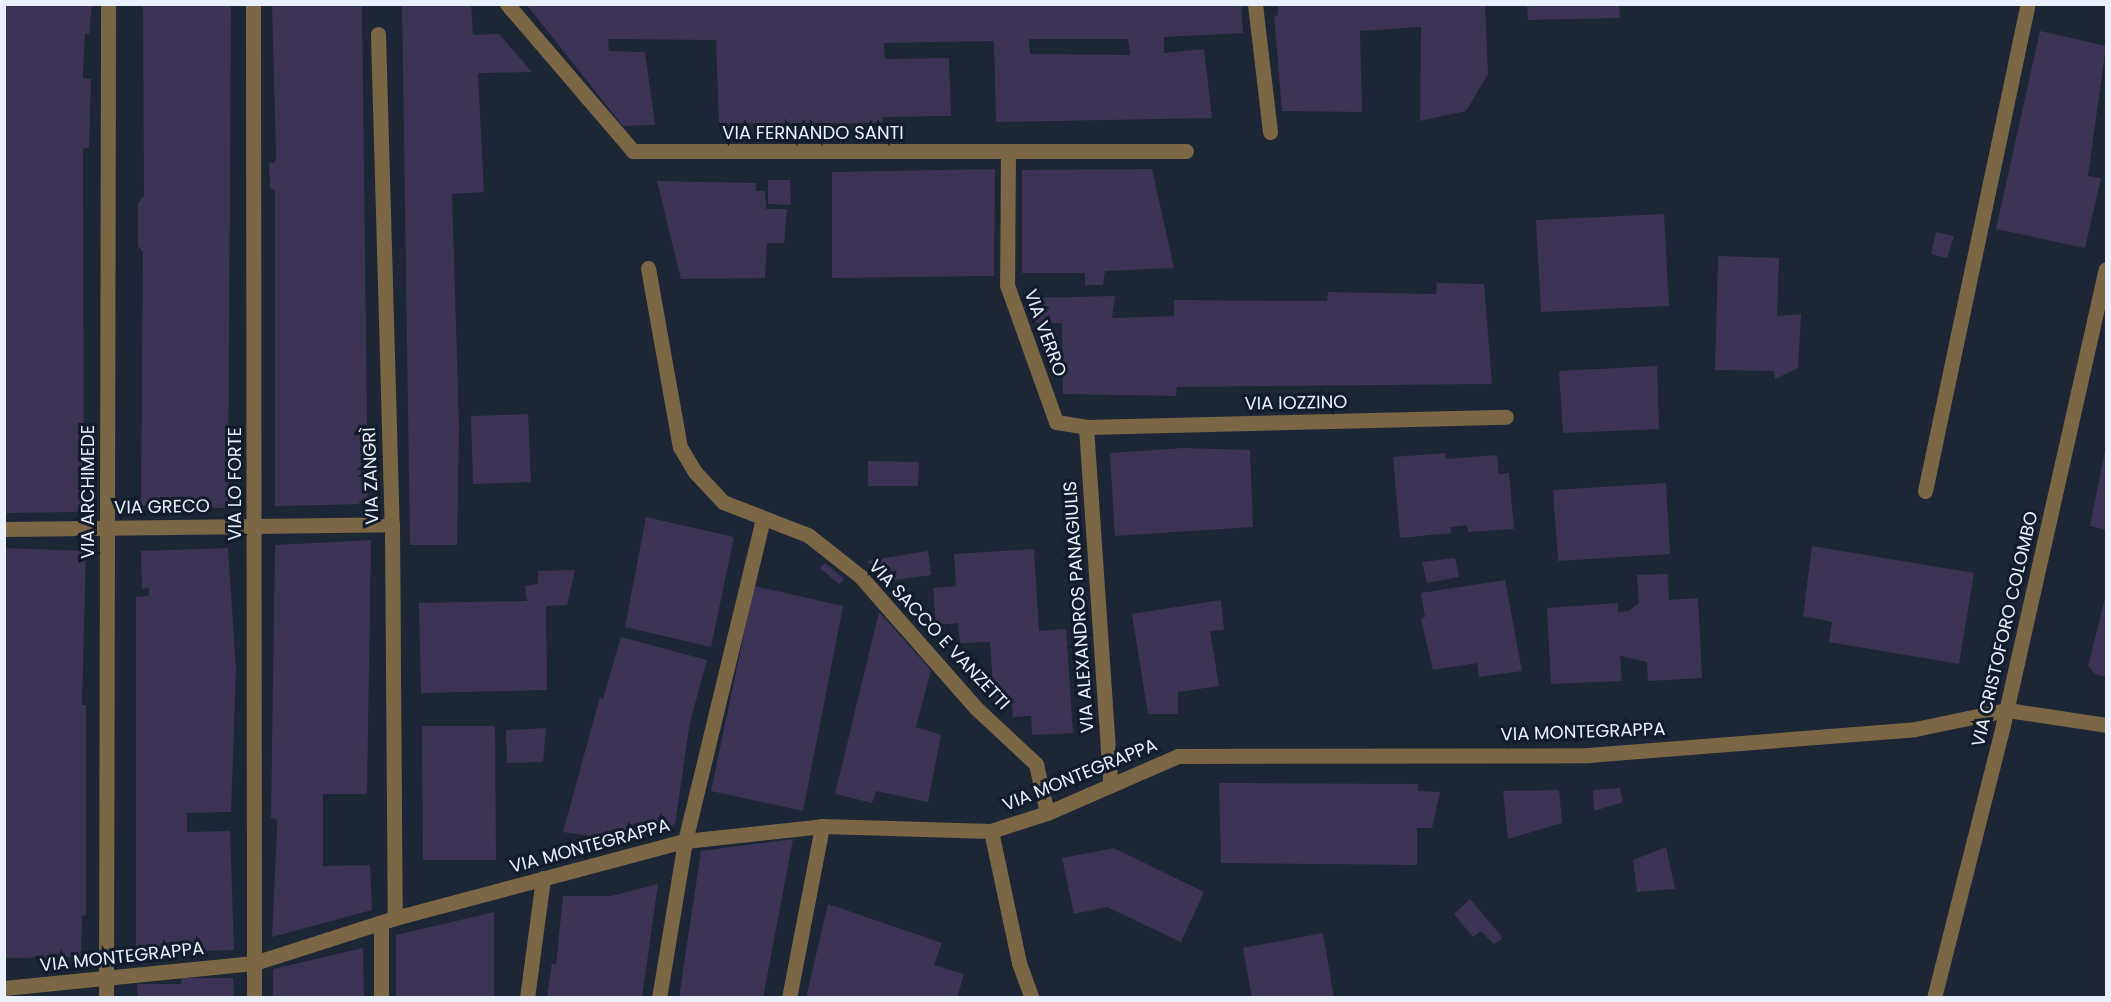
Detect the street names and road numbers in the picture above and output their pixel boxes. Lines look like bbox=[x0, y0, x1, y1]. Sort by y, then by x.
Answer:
street label: VIA FERNANDO SANTI bbox=[722, 122, 904, 144]
street label: VIA VERRO bbox=[1019, 287, 1071, 379]
street label: VIA IOZZINO bbox=[1244, 391, 1348, 415]
street label: VIA ARCHIMEDE bbox=[77, 425, 99, 559]
street label: VIA LO FORTE bbox=[224, 427, 246, 541]
street label: VIA ZANGRÌ bbox=[359, 427, 383, 525]
street label: VIA ALEXANDROS PANAGIULIS bbox=[1059, 480, 1099, 734]
street label: VIA GRECO bbox=[114, 495, 210, 519]
street label: VIA CRISTOFORO COLOMBO bbox=[1967, 509, 2043, 749]
street label: VIA SACCO E VANZETTI bbox=[864, 556, 1014, 714]
street label: VIA MONTEGRAPPA bbox=[1500, 718, 1666, 746]
street label: VIA MONTEGRAPPA bbox=[1000, 734, 1160, 816]
street label: VIA MONTEGRAPPA bbox=[508, 814, 672, 878]
street label: VIA MONTEGRAPPA bbox=[39, 938, 205, 976]

